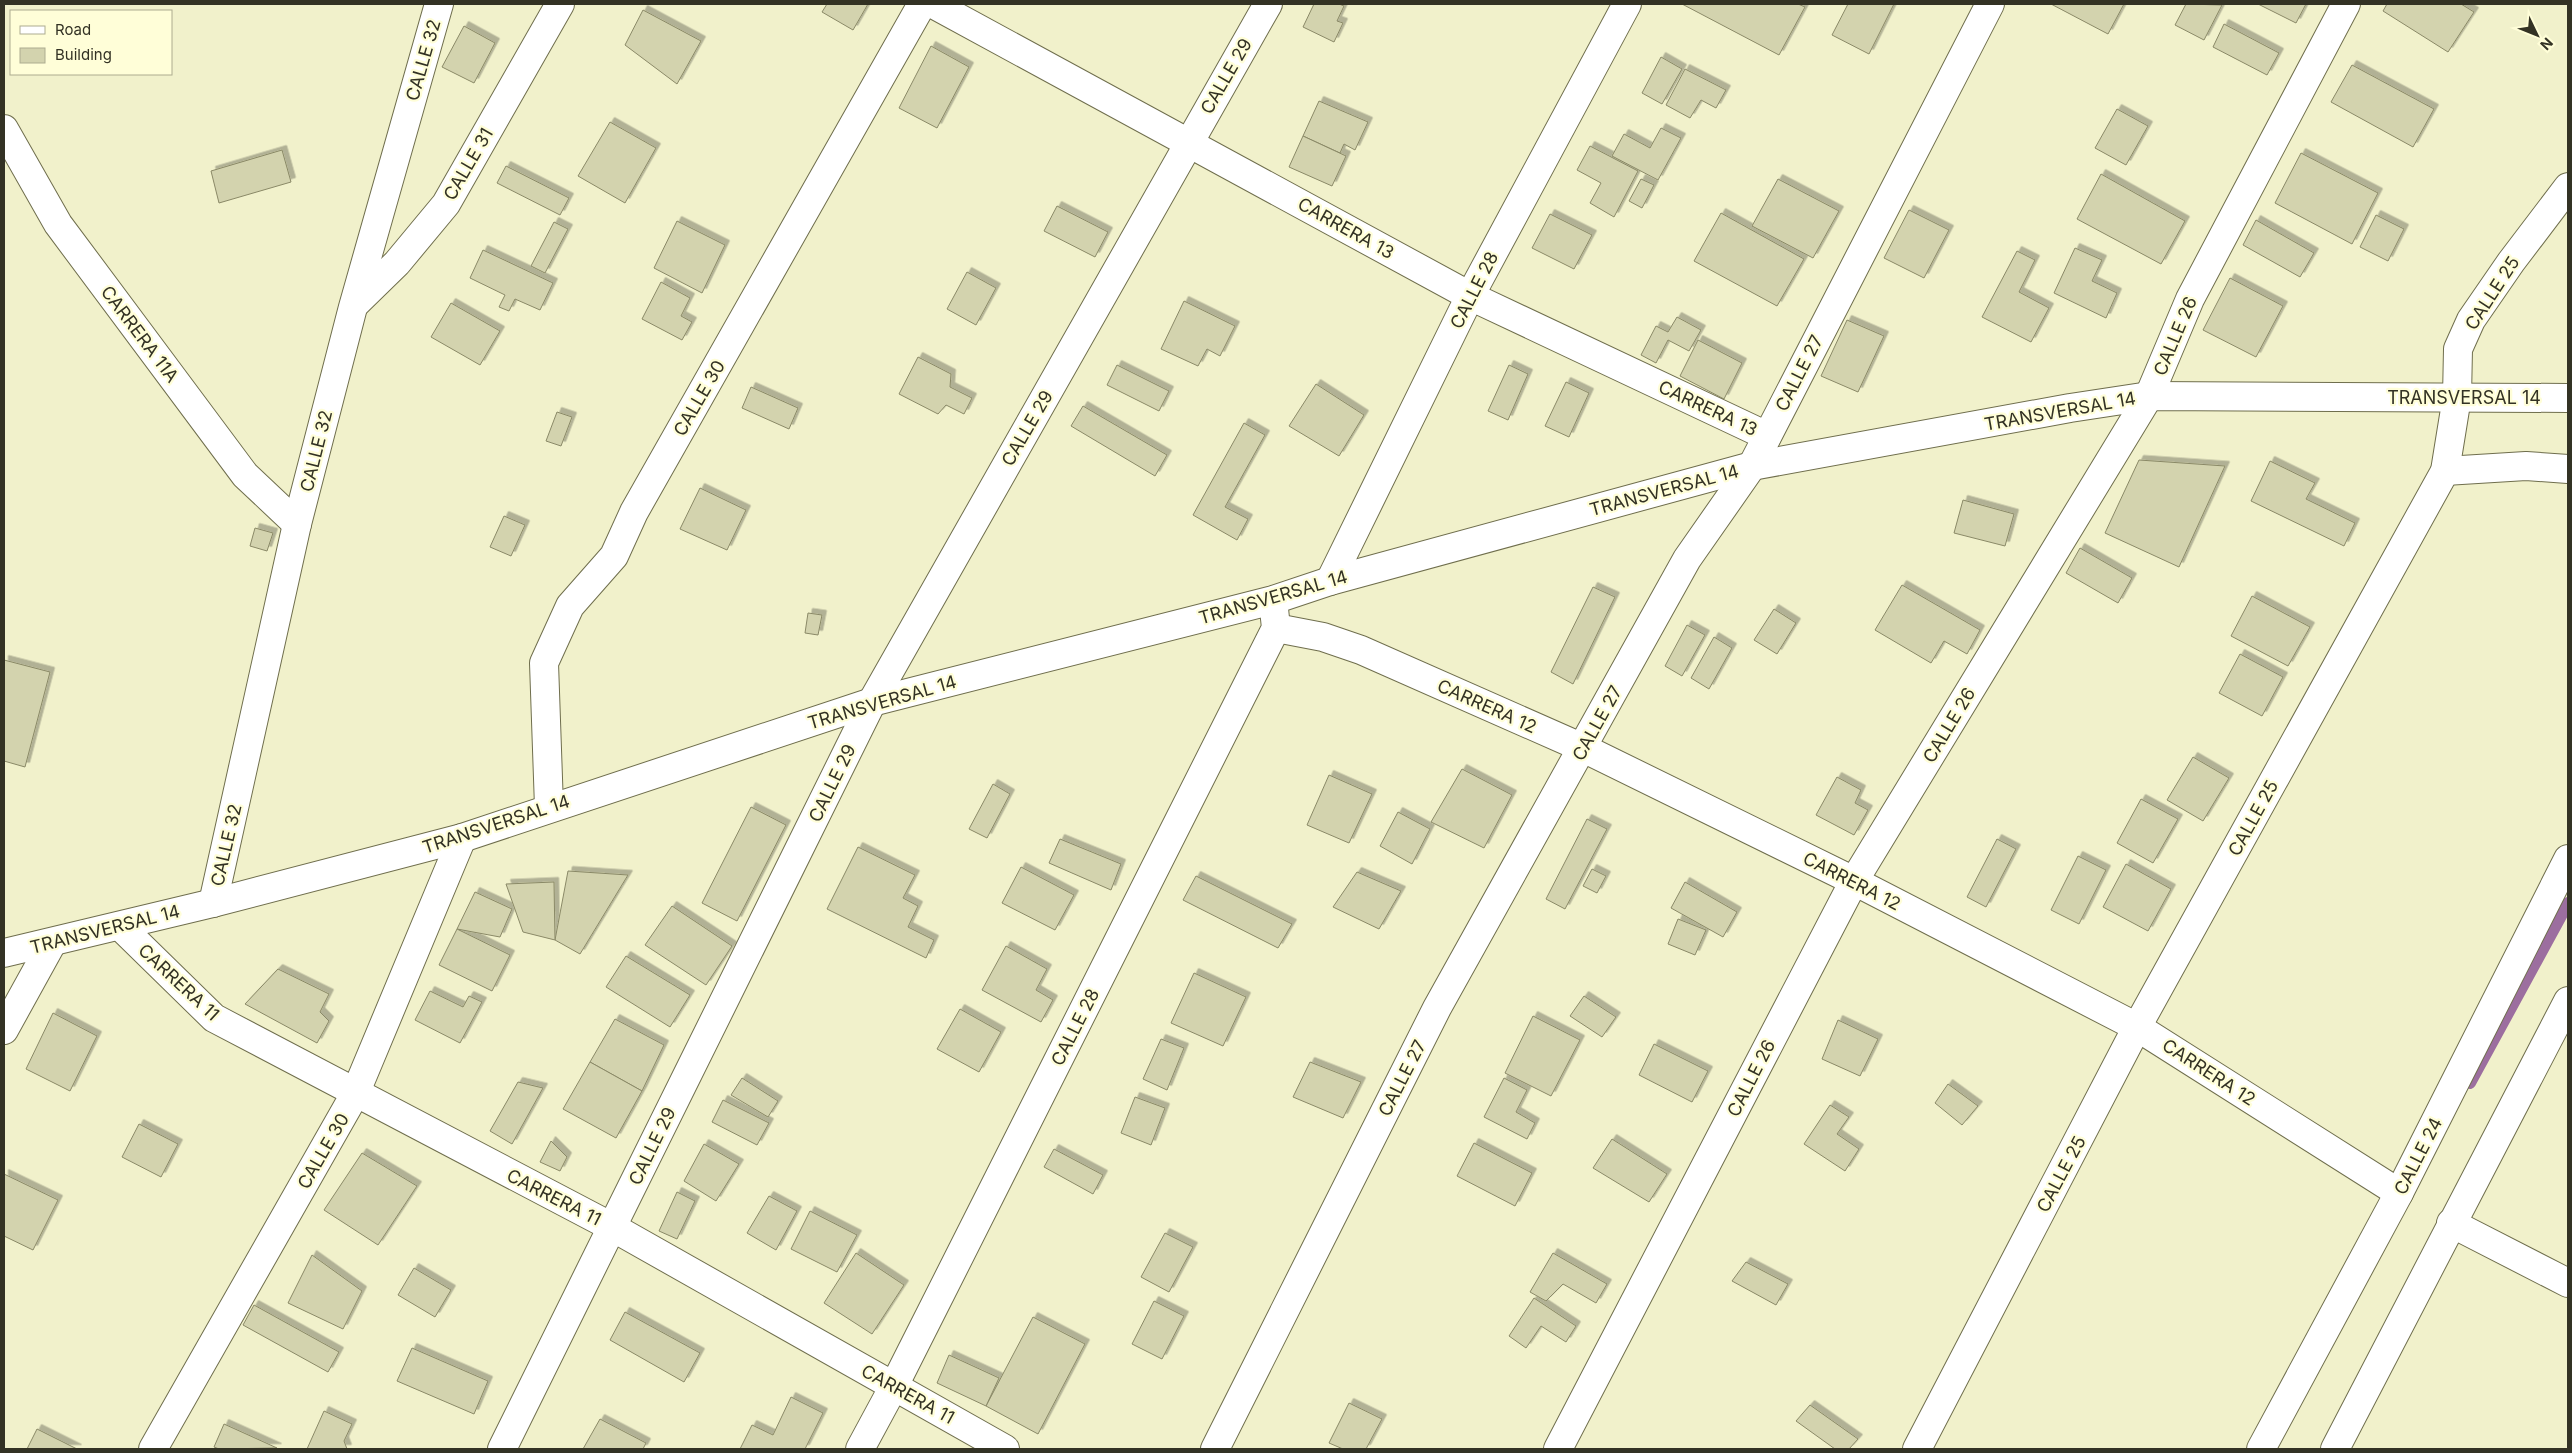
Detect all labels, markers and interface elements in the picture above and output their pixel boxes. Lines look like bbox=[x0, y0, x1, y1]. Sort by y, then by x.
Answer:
legend bbox=[10, 10, 172, 75]
north arrow bbox=[2512, 10, 2562, 60]
street label: CALLE 32 bbox=[401, 17, 445, 103]
text: Road bbox=[55, 20, 91, 39]
street label: CALLE 29 bbox=[1196, 35, 1256, 117]
text: N bbox=[2537, 35, 2557, 54]
text: Building bbox=[55, 45, 112, 64]
street label: CALLE 31 bbox=[439, 124, 497, 204]
street label: CARRERA 13 bbox=[1294, 193, 1398, 263]
street label: CALLE 28 bbox=[1446, 248, 1502, 332]
street label: CALLE 25 bbox=[2460, 252, 2524, 334]
street label: CARRERA 11A bbox=[97, 282, 183, 386]
street label: CALLE 26 bbox=[2149, 293, 2201, 379]
street label: CALLE 27 bbox=[1771, 331, 1827, 415]
street label: CALLE 30 bbox=[669, 356, 729, 440]
street label: CARRERA 13 bbox=[1655, 376, 1761, 440]
street label: CALLE 29 bbox=[997, 387, 1057, 469]
street label: TRANSVERSAL 14 bbox=[1982, 387, 2138, 435]
street label: TRANSVERSAL 14 bbox=[2387, 387, 2541, 408]
street label: CALLE 32 bbox=[296, 408, 336, 494]
street label: TRANSVERSAL 14 bbox=[1587, 460, 1741, 520]
street label: TRANSVERSAL 14 bbox=[1196, 566, 1350, 628]
street label: TRANSVERSAL 14 bbox=[805, 671, 959, 733]
street label: CARRERA 12 bbox=[1434, 675, 1540, 737]
street label: CALLE 27 bbox=[1568, 682, 1626, 764]
street label: CALLE 26 bbox=[1918, 684, 1980, 766]
street label: CALLE 29 bbox=[804, 741, 860, 825]
street label: CALLE 25 bbox=[2224, 776, 2282, 860]
street label: TRANSVERSAL 14 bbox=[420, 790, 572, 858]
street label: CALLE 32 bbox=[206, 802, 246, 888]
street label: CARRERA 12 bbox=[1800, 847, 1904, 915]
street label: TRANSVERSAL 14 bbox=[28, 900, 182, 958]
street label: CARRERA 11 bbox=[134, 939, 224, 1025]
street label: CALLE 28 bbox=[1047, 985, 1103, 1069]
street label: CARRERA 12 bbox=[2159, 1034, 2259, 1110]
street label: CALLE 27 bbox=[1374, 1036, 1430, 1120]
street label: CALLE 26 bbox=[1723, 1036, 1779, 1120]
street label: CALLE 29 bbox=[624, 1104, 680, 1188]
street label: CALLE 30 bbox=[293, 1109, 353, 1193]
street label: CALLE 24 bbox=[2390, 1114, 2446, 1198]
street label: CALLE 25 bbox=[2032, 1132, 2090, 1216]
street label: CARRERA 11 bbox=[503, 1164, 605, 1230]
street label: CARRERA 11 bbox=[858, 1360, 958, 1428]

